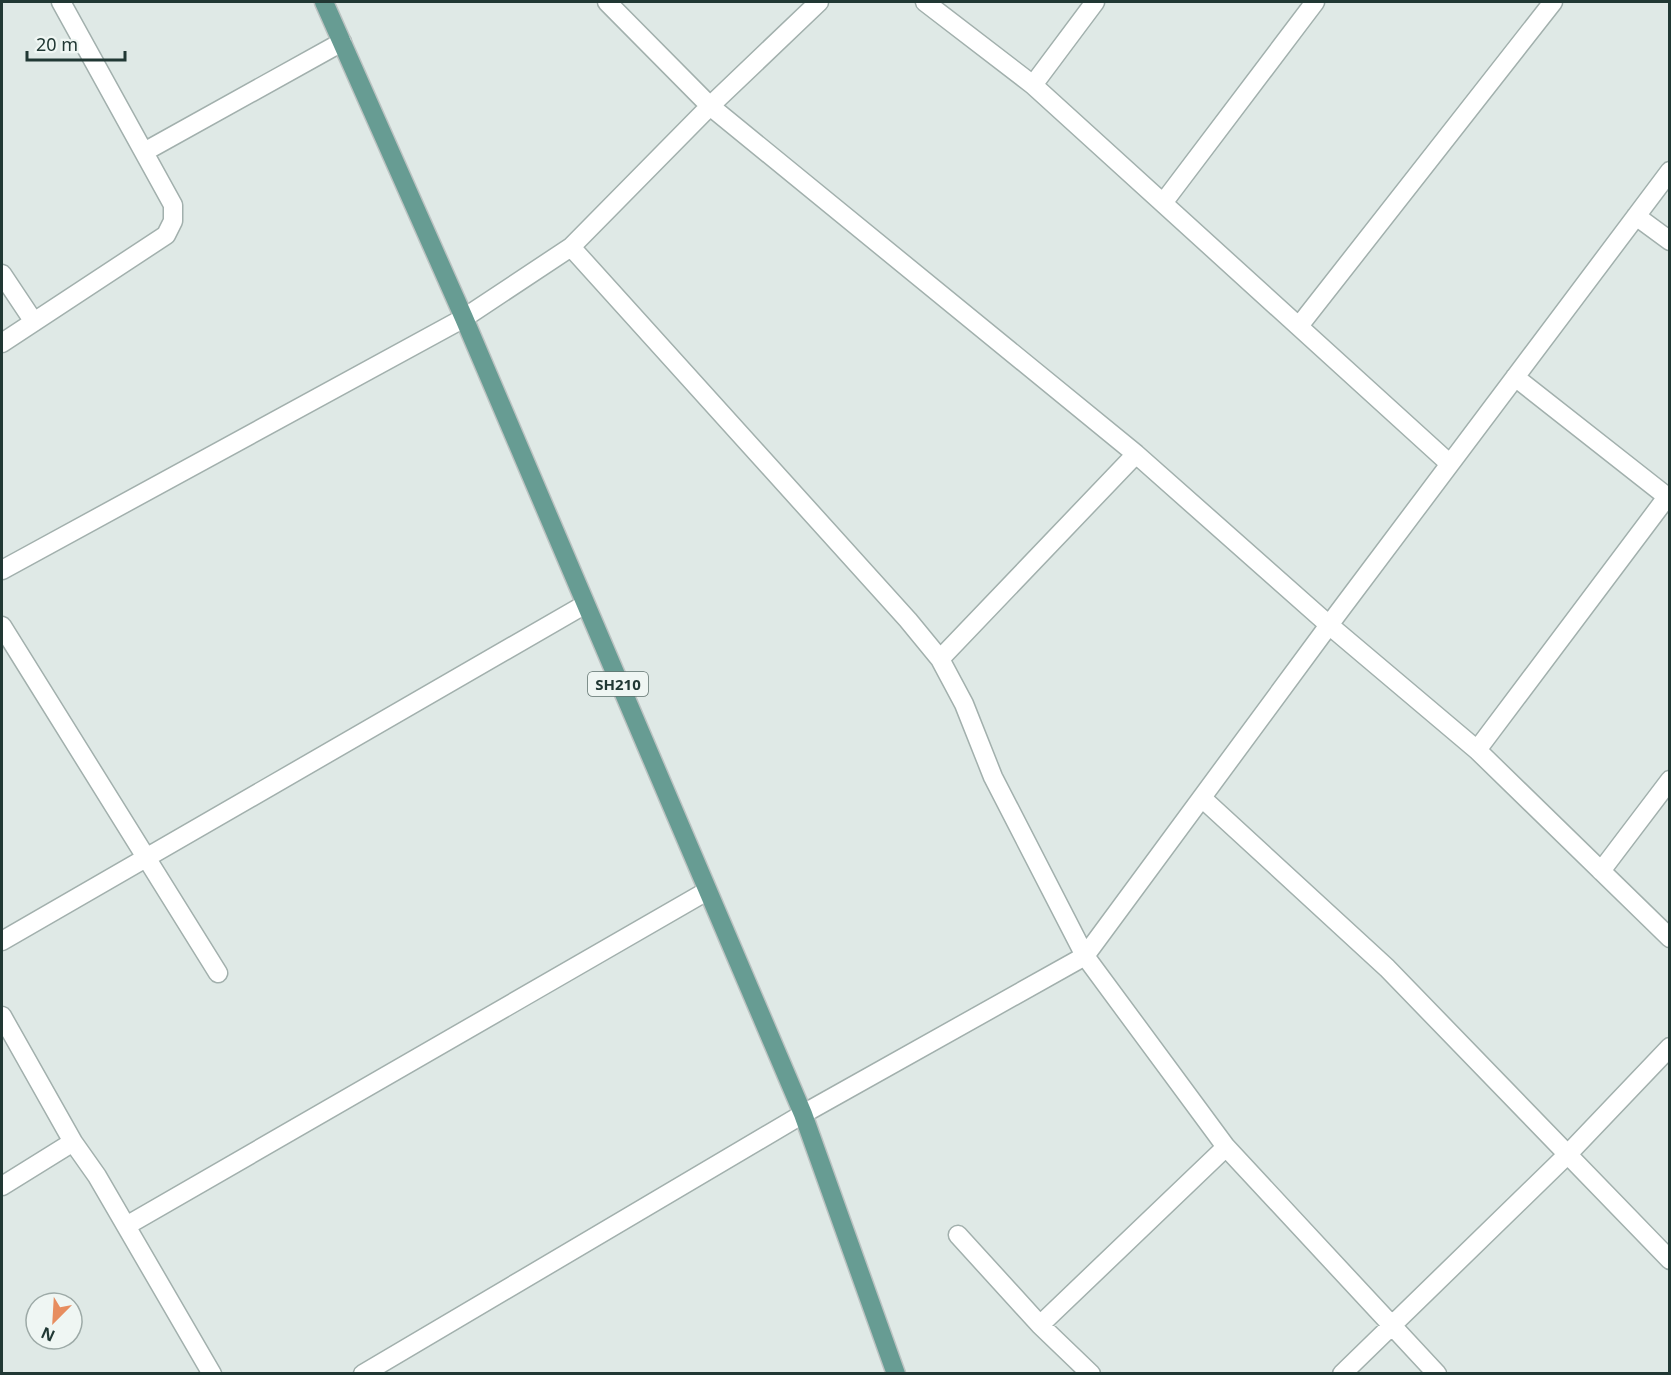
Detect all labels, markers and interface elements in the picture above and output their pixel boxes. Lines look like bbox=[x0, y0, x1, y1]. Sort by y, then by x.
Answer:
scale bar bbox=[27, 24, 124, 62]
text: 20 m bbox=[36, 32, 78, 56]
road number: SH210 bbox=[588, 672, 648, 696]
north arrow bbox=[24, 1291, 84, 1351]
text: N bbox=[37, 1322, 58, 1347]

